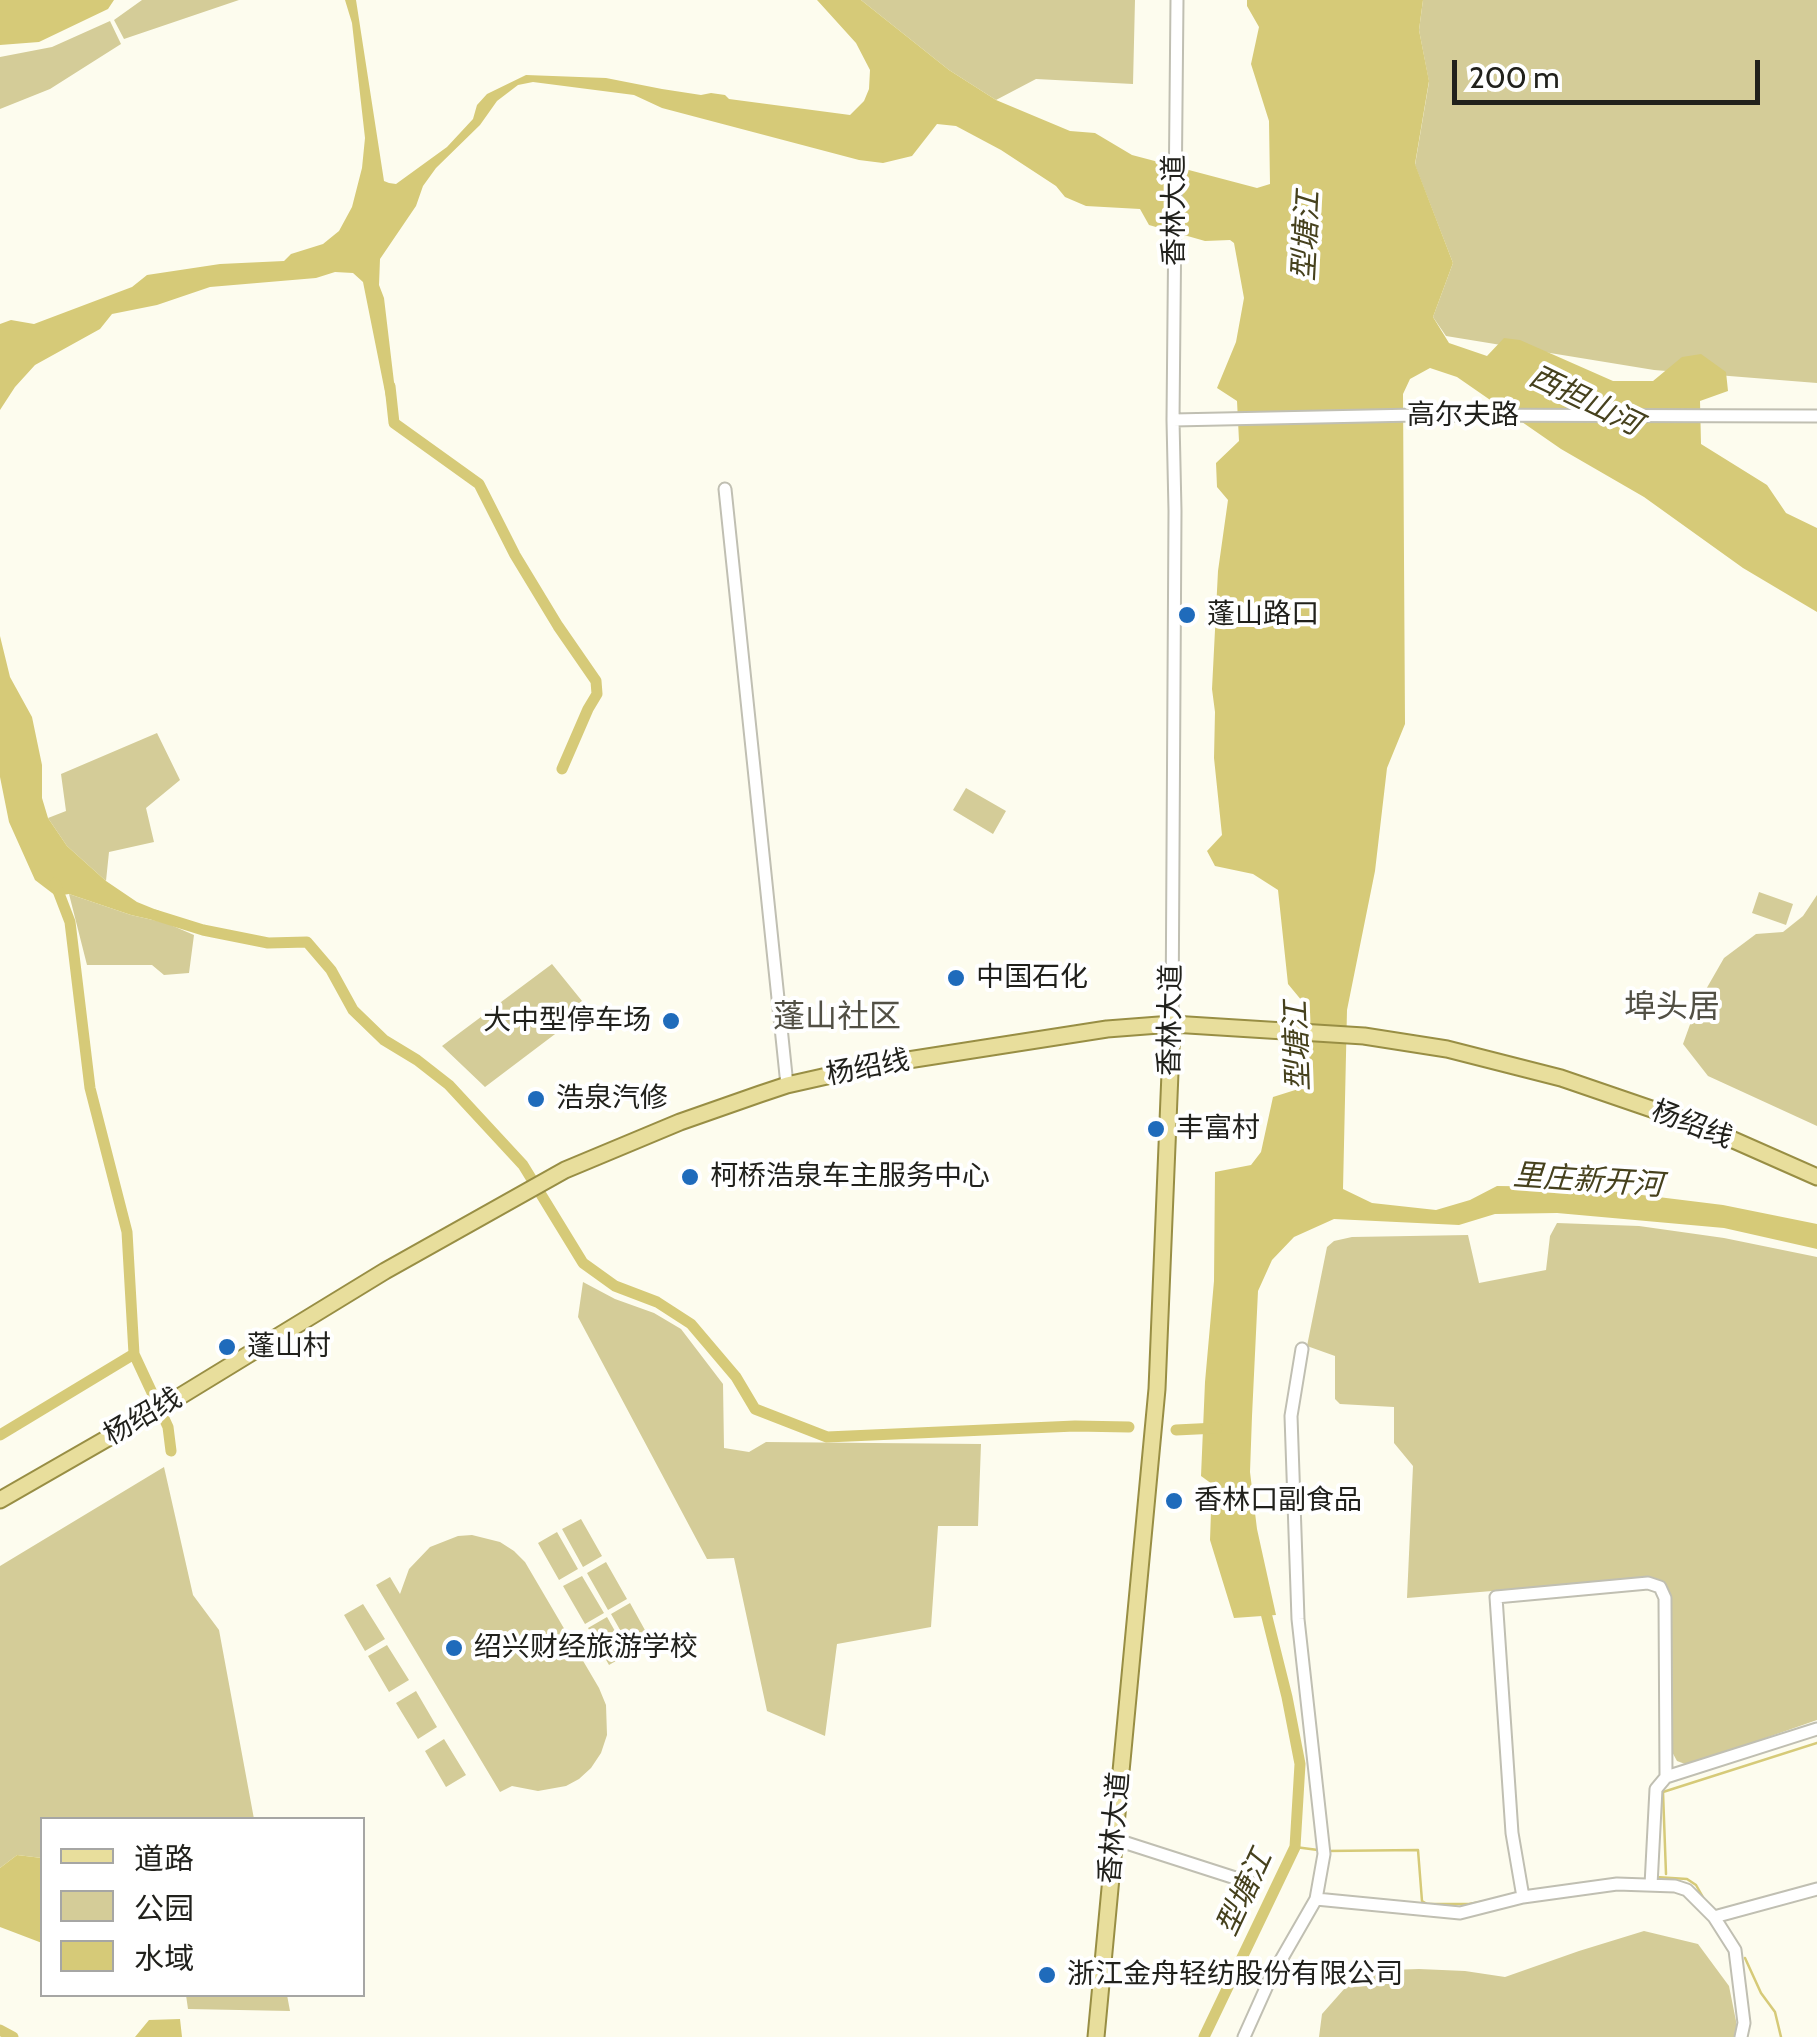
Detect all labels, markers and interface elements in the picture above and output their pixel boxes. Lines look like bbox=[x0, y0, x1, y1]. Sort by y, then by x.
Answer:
scale bar bbox=[1457, 40, 1764, 102]
text: 200 m bbox=[1469, 59, 1560, 96]
street label: 香林大道 bbox=[1158, 154, 1192, 266]
water label: 型塘江 bbox=[1287, 190, 1327, 282]
water label: 西担山河 bbox=[1523, 359, 1647, 443]
street label: 高尔夫路 bbox=[1407, 399, 1519, 433]
place label: 蓬山路口 bbox=[1207, 598, 1319, 632]
marker: 蓬山路口 bbox=[1176, 604, 1198, 626]
place label: 中国石化 bbox=[976, 961, 1088, 995]
street label: 香林大道 bbox=[1153, 964, 1189, 1076]
marker: 中国石化 bbox=[945, 967, 967, 989]
district label: 埠头居 bbox=[1624, 989, 1720, 1027]
district label: 蓬山社区 bbox=[773, 999, 901, 1037]
water label: 型塘江 bbox=[1278, 1000, 1318, 1092]
place label: 大中型停车场 bbox=[483, 1004, 651, 1038]
marker: 大中型停车场 bbox=[660, 1010, 682, 1032]
street label: 杨绍线 bbox=[824, 1043, 912, 1093]
place label: 浩泉汽修 bbox=[556, 1082, 668, 1116]
marker: 浩泉汽修 bbox=[525, 1088, 547, 1110]
street label: 杨绍线 bbox=[1647, 1094, 1737, 1156]
place label: 丰富村 bbox=[1176, 1112, 1260, 1146]
marker: 丰富村 bbox=[1145, 1118, 1167, 1140]
water label: 里庄新开河 bbox=[1512, 1158, 1664, 1204]
place label: 柯桥浩泉车主服务中心 bbox=[710, 1160, 990, 1194]
marker: 柯桥浩泉车主服务中心 bbox=[679, 1166, 701, 1188]
place label: 蓬山村 bbox=[247, 1330, 331, 1364]
marker: 蓬山村 bbox=[216, 1336, 238, 1358]
street label: 杨绍线 bbox=[98, 1381, 188, 1453]
place label: 香林口副食品 bbox=[1194, 1484, 1362, 1518]
marker: 香林口副食品 bbox=[1163, 1490, 1185, 1512]
place label: 绍兴财经旅游学校 bbox=[474, 1631, 698, 1665]
marker: 绍兴财经旅游学校 bbox=[443, 1637, 465, 1659]
street label: 香林大道 bbox=[1093, 1771, 1137, 1885]
legend bbox=[40, 1817, 365, 1997]
text: 道路 bbox=[134, 1840, 194, 1877]
water label: 型塘江 bbox=[1210, 1845, 1280, 1941]
text: 公园 bbox=[134, 1890, 194, 1927]
text: 水域 bbox=[134, 1940, 194, 1977]
place label: 浙江金舟轻纺股份有限公司 bbox=[1067, 1958, 1403, 1992]
marker: 浙江金舟轻纺股份有限公司 bbox=[1036, 1964, 1058, 1986]

